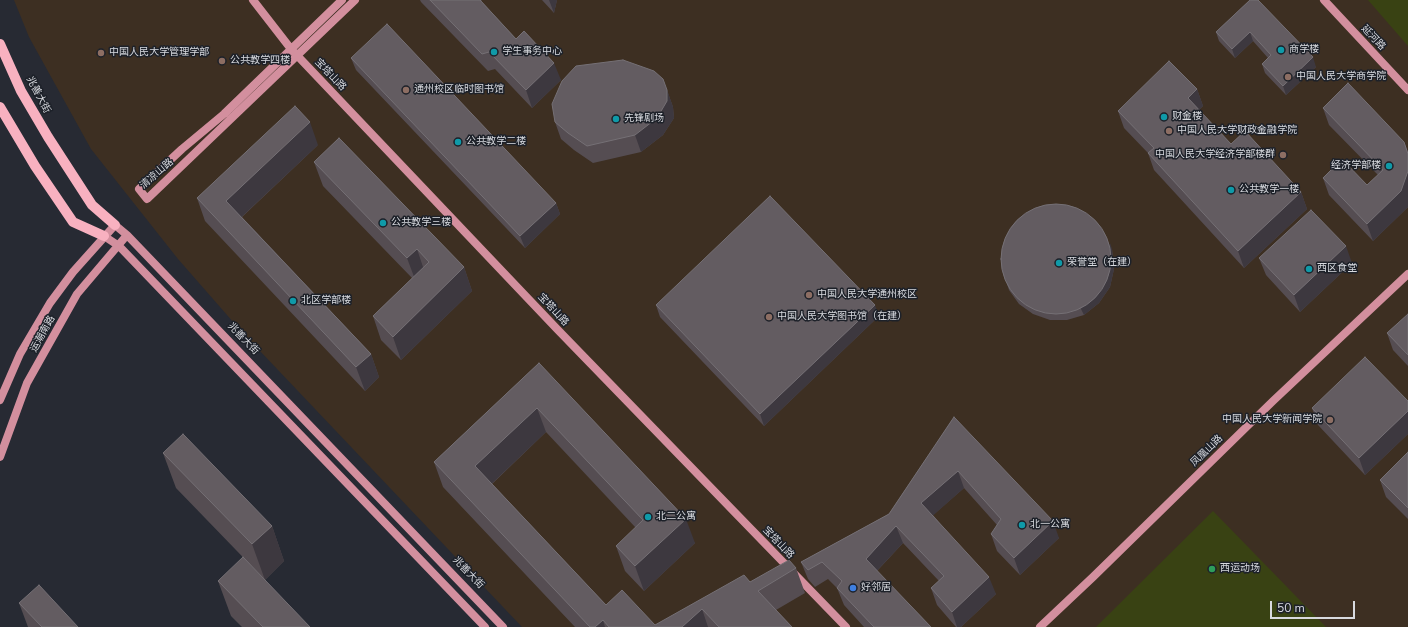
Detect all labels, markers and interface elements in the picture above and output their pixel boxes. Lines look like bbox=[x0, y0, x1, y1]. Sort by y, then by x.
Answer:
street label: 延河路 bbox=[1358, 23, 1388, 53]
place label: 商学楼 bbox=[1289, 44, 1319, 56]
marker: 商学楼 bbox=[1276, 45, 1286, 55]
place label: 学生事务中心 bbox=[502, 46, 562, 58]
place label: 中国人民大学管理学部 bbox=[109, 47, 209, 59]
marker: 学生事务中心 bbox=[489, 47, 499, 57]
marker: 中国人民大学管理学部 bbox=[96, 48, 106, 58]
place label: 公共教学四楼 bbox=[230, 55, 290, 67]
marker: 公共教学四楼 bbox=[217, 56, 227, 66]
street label: 宝塔山路 bbox=[312, 56, 348, 94]
place label: 中国人民大学商学院 bbox=[1296, 71, 1386, 83]
marker: 中国人民大学商学院 bbox=[1283, 72, 1293, 82]
street label: 兆善大街 bbox=[23, 75, 53, 115]
place label: 通州校区临时图书馆 bbox=[414, 84, 504, 96]
marker: 通州校区临时图书馆 bbox=[401, 85, 411, 95]
place label: 财金楼 bbox=[1172, 111, 1202, 123]
marker: 财金楼 bbox=[1159, 112, 1169, 122]
place label: 先锋剧场 bbox=[624, 113, 664, 125]
marker: 先锋剧场 bbox=[611, 114, 621, 124]
place label: 中国人民大学财政金融学院 bbox=[1177, 125, 1297, 137]
marker: 中国人民大学财政金融学院 bbox=[1164, 126, 1174, 136]
place label: 公共教学二楼 bbox=[466, 136, 526, 148]
marker: 公共教学二楼 bbox=[453, 137, 463, 147]
place label: 中国人民大学经济学部楼群 bbox=[1155, 149, 1275, 161]
marker: 中国人民大学经济学部楼群 bbox=[1278, 150, 1288, 160]
street label: 清凉山路 bbox=[138, 156, 176, 192]
place label: 经济学部楼 bbox=[1331, 160, 1381, 172]
marker: 经济学部楼 bbox=[1384, 161, 1394, 171]
place label: 公共教学一楼 bbox=[1239, 184, 1299, 196]
marker: 公共教学一楼 bbox=[1226, 185, 1236, 195]
place label: 公共教学三楼 bbox=[391, 217, 451, 229]
marker: 公共教学三楼 bbox=[378, 218, 388, 228]
place label: 荣誉堂（在建） bbox=[1067, 257, 1137, 269]
marker: 荣誉堂（在建） bbox=[1054, 258, 1064, 268]
place label: 西区食堂 bbox=[1317, 263, 1357, 275]
marker: 西区食堂 bbox=[1304, 264, 1314, 274]
place label: 中国人民大学通州校区 bbox=[817, 289, 917, 301]
marker: 中国人民大学通州校区 bbox=[804, 290, 814, 300]
street label: 宝塔山路 bbox=[535, 291, 571, 329]
place label: 北区学部楼 bbox=[301, 295, 351, 307]
marker: 北区学部楼 bbox=[288, 296, 298, 306]
place label: 中国人民大学图书馆（在建） bbox=[777, 311, 907, 323]
marker: 中国人民大学图书馆（在建） bbox=[764, 312, 774, 322]
street label: 运潮南路 bbox=[28, 314, 58, 354]
street label: 兆善大街 bbox=[225, 320, 261, 358]
place label: 中国人民大学新闻学院 bbox=[1222, 414, 1322, 426]
marker: 中国人民大学新闻学院 bbox=[1325, 415, 1335, 425]
street label: 凤凰山路 bbox=[1188, 433, 1226, 469]
place label: 北二公寓 bbox=[656, 511, 696, 523]
marker: 北二公寓 bbox=[643, 512, 653, 522]
place label: 北一公寓 bbox=[1030, 519, 1070, 531]
marker: 北一公寓 bbox=[1017, 520, 1027, 530]
street label: 宝塔山路 bbox=[760, 524, 796, 562]
street label: 兆善大街 bbox=[450, 554, 486, 592]
place label: 西运动场 bbox=[1220, 563, 1260, 575]
marker: 西运动场 bbox=[1207, 564, 1217, 574]
place label: 好邻居 bbox=[861, 582, 891, 594]
marker: 好邻居 bbox=[848, 583, 858, 593]
scale bar bbox=[1272, 593, 1357, 619]
text: 50 m bbox=[1277, 600, 1305, 616]

